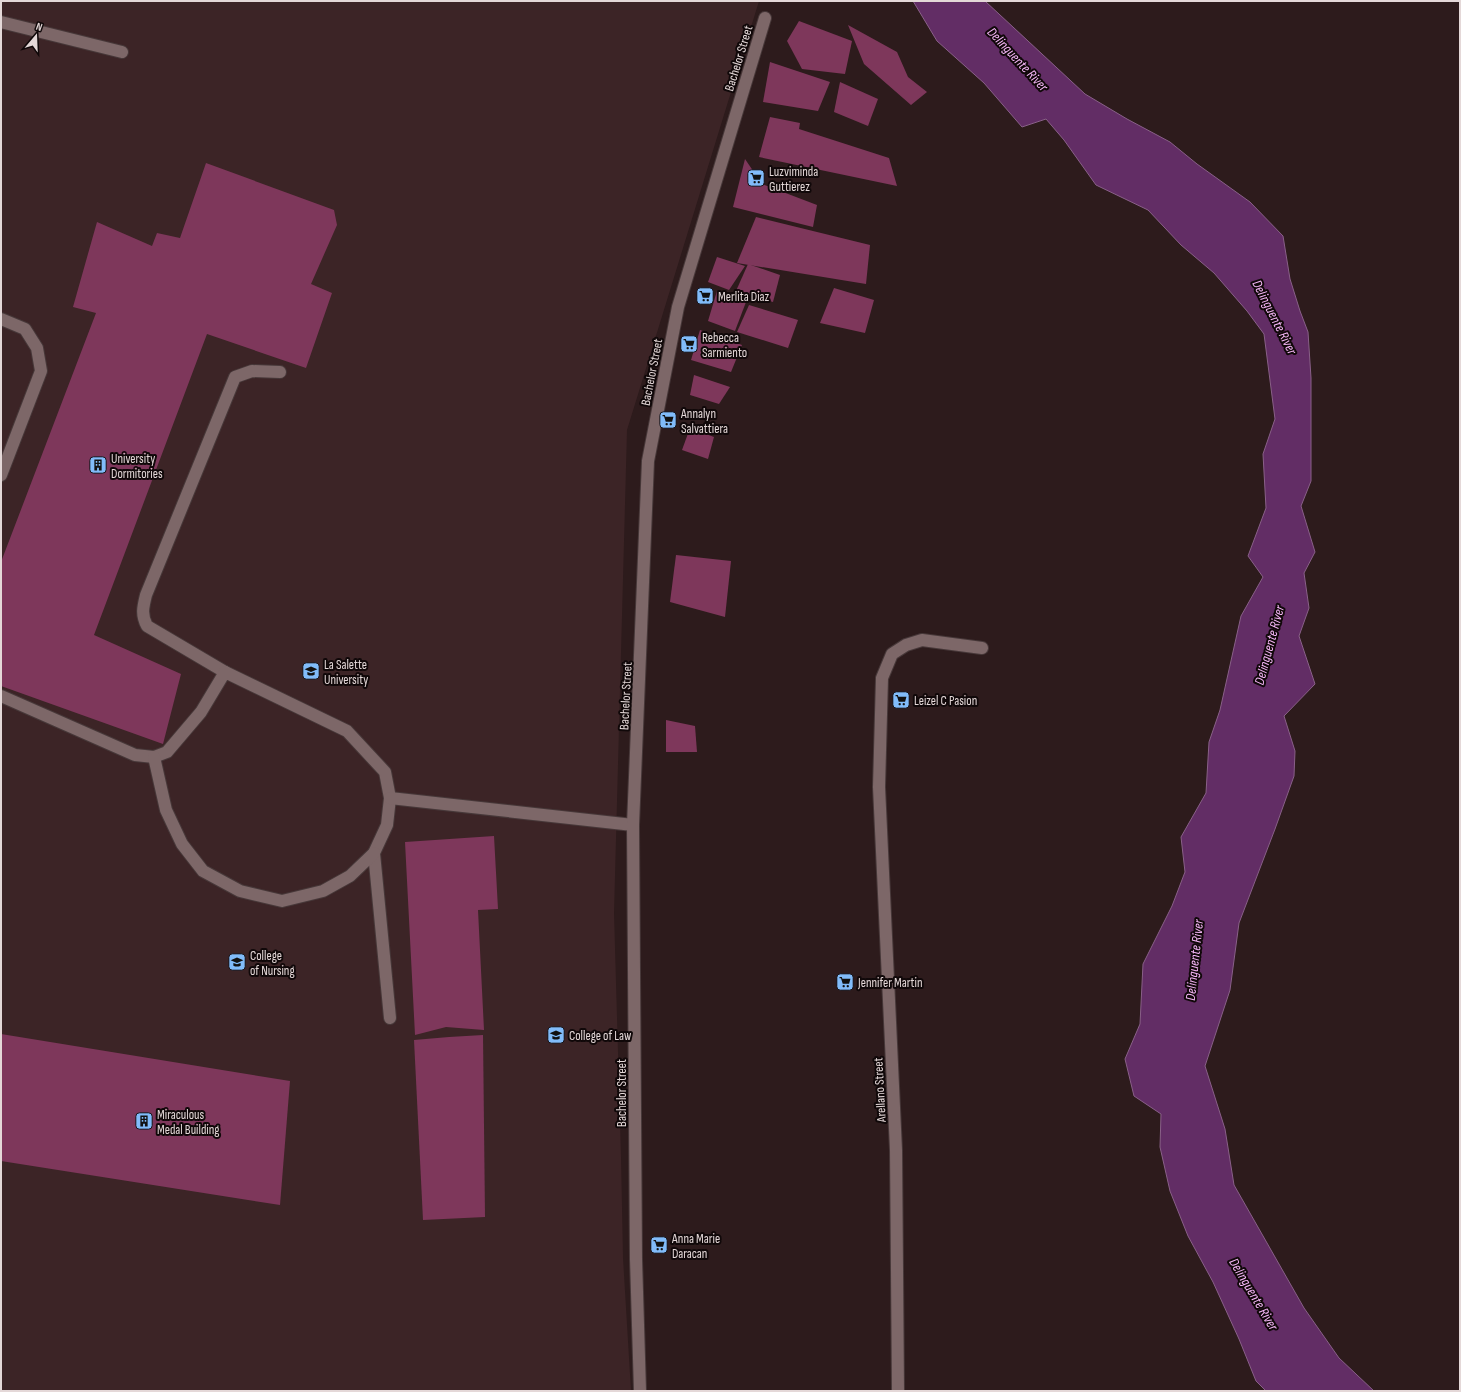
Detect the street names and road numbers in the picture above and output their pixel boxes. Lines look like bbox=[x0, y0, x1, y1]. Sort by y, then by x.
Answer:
street label: Bachelor Street bbox=[721, 23, 757, 93]
street label: Bachelor Street bbox=[638, 337, 666, 407]
street label: Bachelor Street bbox=[616, 662, 636, 730]
street label: Arellano Street bbox=[870, 1057, 890, 1124]
street label: Bachelor Street bbox=[614, 1059, 630, 1127]

